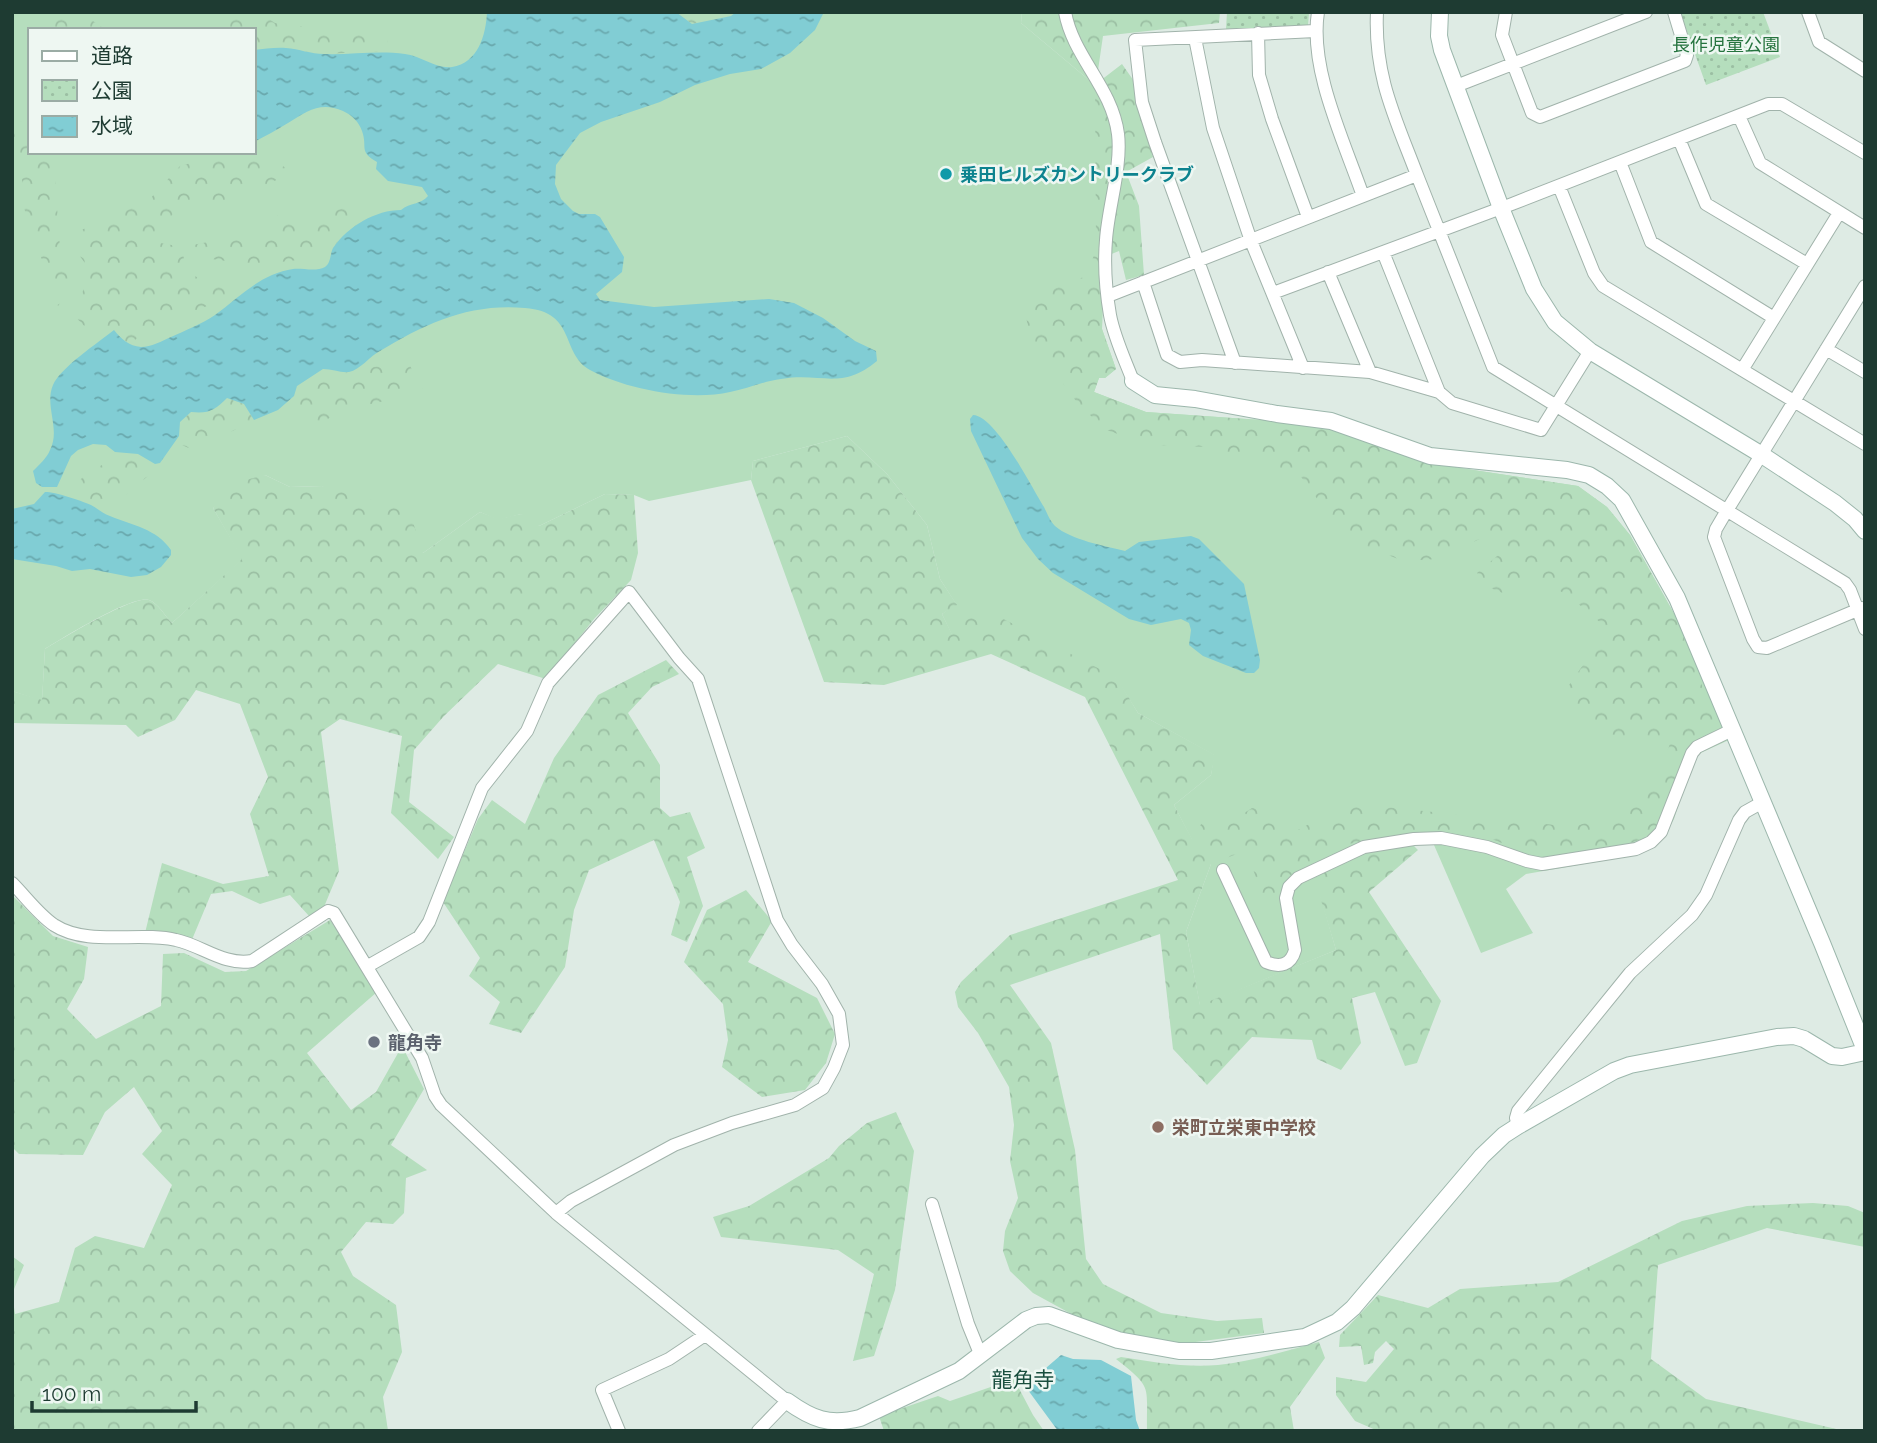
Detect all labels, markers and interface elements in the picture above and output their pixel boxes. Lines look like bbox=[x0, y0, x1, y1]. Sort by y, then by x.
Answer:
legend bbox=[28, 28, 256, 154]
park label: 長作児童公園 bbox=[1672, 34, 1780, 55]
text: 道路 bbox=[91, 43, 133, 68]
text: 公園 bbox=[91, 78, 133, 103]
text: 水域 bbox=[91, 113, 133, 138]
place label: 乗田ヒルズカントリークラブ bbox=[960, 164, 1194, 185]
marker: 乗田ヒルズカントリークラブ bbox=[938, 166, 954, 182]
place label: 龍角寺 bbox=[388, 1032, 442, 1053]
marker: 龍角寺 bbox=[366, 1034, 382, 1050]
place label: 栄町立栄東中学校 bbox=[1172, 1117, 1316, 1138]
marker: 栄町立栄東中学校 bbox=[1150, 1119, 1166, 1135]
district label: 龍角寺 bbox=[992, 1367, 1055, 1392]
scale bar bbox=[32, 1370, 196, 1414]
text: 100 m bbox=[42, 1381, 101, 1406]

